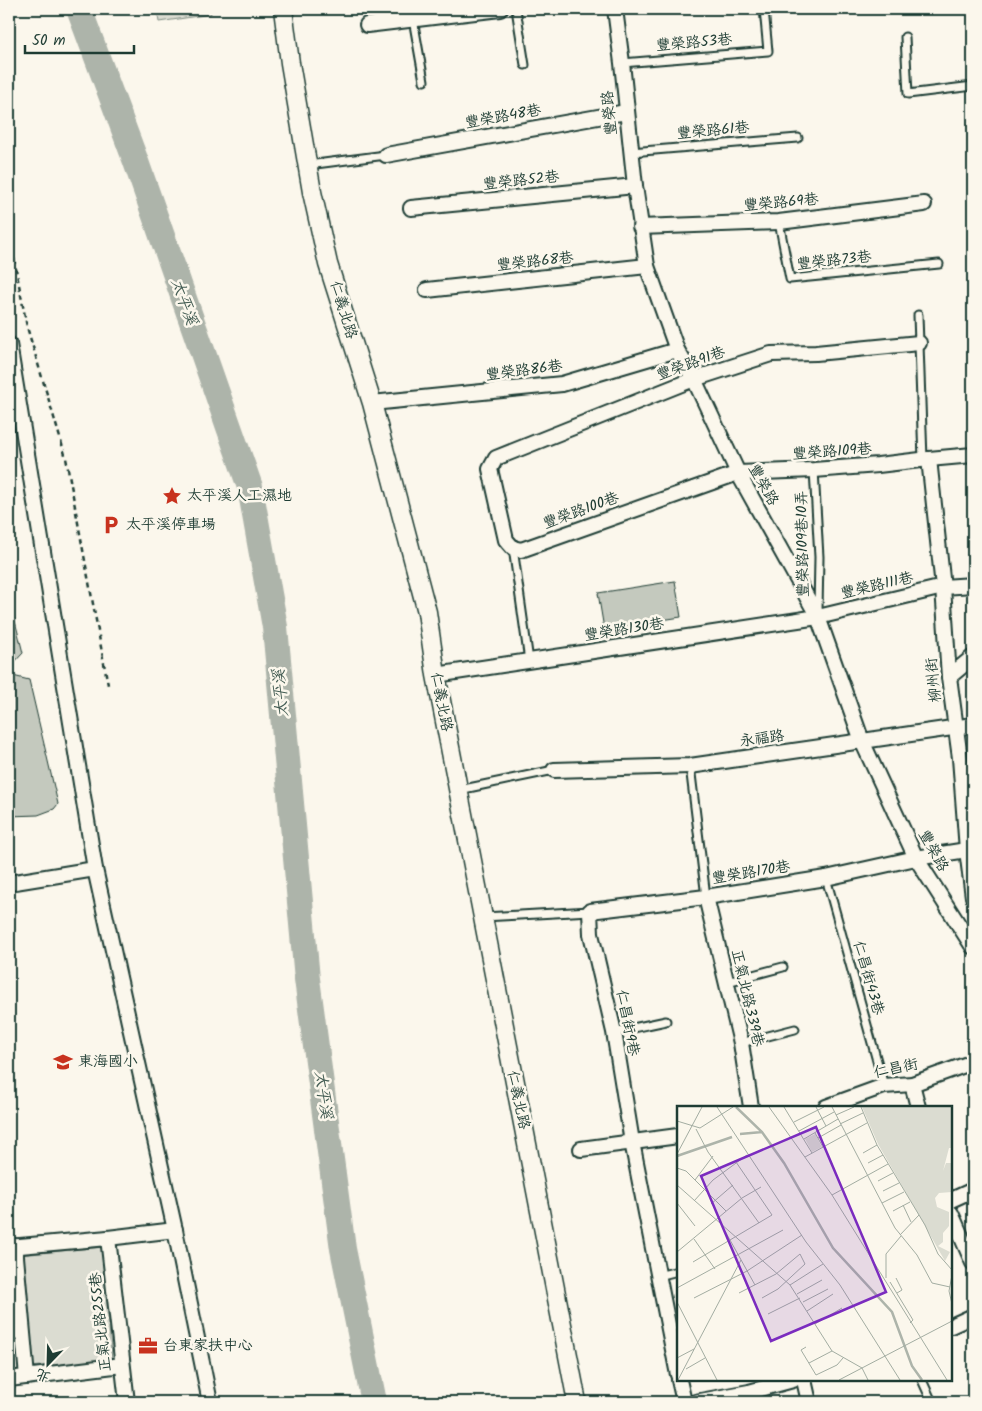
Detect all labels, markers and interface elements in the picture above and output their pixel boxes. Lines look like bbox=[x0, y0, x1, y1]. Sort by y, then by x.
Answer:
scale bar bbox=[25, 22, 134, 54]
street label: 豐榮路53巷 bbox=[655, 28, 733, 58]
text: 50 m bbox=[32, 29, 66, 53]
street label: 豐榮路 bbox=[596, 89, 624, 137]
street label: 豐榮路48巷 bbox=[463, 98, 543, 136]
street label: 豐榮路61巷 bbox=[676, 116, 750, 146]
street label: 豐榮路52巷 bbox=[482, 165, 560, 197]
street label: 豐榮路69巷 bbox=[742, 188, 820, 218]
street label: 豐榮路73巷 bbox=[795, 245, 873, 277]
street label: 豐榮路68巷 bbox=[495, 246, 575, 278]
water label: 太平溪 bbox=[164, 275, 204, 330]
street label: 仁義北路 bbox=[323, 278, 363, 342]
street label: 豐榮路91巷 bbox=[653, 340, 729, 388]
street label: 豐榮路86巷 bbox=[484, 354, 564, 388]
street label: 豐榮路109巷 bbox=[791, 437, 873, 467]
street label: 豐榮路 bbox=[742, 459, 784, 511]
place label: 太平溪人工濕地 bbox=[187, 484, 292, 508]
place icon: 太平溪人工濕地 bbox=[161, 485, 183, 507]
street label: 豐榮路100巷 bbox=[539, 486, 623, 536]
street label: 豐榮路109巷10弄 bbox=[790, 490, 816, 598]
place label: 太平溪停車場 bbox=[126, 513, 216, 537]
parking icon: 太平溪停車場 bbox=[100, 514, 122, 536]
street label: 豐榮路111巷 bbox=[838, 566, 916, 606]
street label: 豐榮路130巷 bbox=[582, 612, 666, 648]
street label: 柳州街 bbox=[920, 656, 948, 704]
water label: 太平溪 bbox=[266, 667, 296, 718]
street label: 仁義北路 bbox=[423, 670, 459, 734]
street label: 永福路 bbox=[738, 724, 786, 754]
street label: 豐榮路 bbox=[912, 825, 954, 877]
street label: 豐榮路170巷 bbox=[710, 855, 792, 891]
street label: 仁昌街43巷 bbox=[846, 938, 890, 1018]
street label: 正氣北路339巷 bbox=[724, 947, 770, 1049]
street label: 仁昌街9巷 bbox=[609, 988, 645, 1058]
place label: 東海國小 bbox=[78, 1050, 138, 1074]
school or university icon: 東海國小 bbox=[52, 1051, 74, 1073]
street label: 仁昌街 bbox=[871, 1053, 921, 1085]
street label: 仁義北路 bbox=[500, 1068, 536, 1132]
water label: 太平溪 bbox=[307, 1069, 339, 1121]
inset map bbox=[677, 1106, 952, 1381]
street label: 正氣北路255巷 bbox=[84, 1271, 118, 1373]
place label: 台東家扶中心 bbox=[163, 1334, 253, 1358]
office icon: 台東家扶中心 bbox=[137, 1335, 159, 1357]
north arrow bbox=[22, 1338, 72, 1388]
text: 北 bbox=[33, 1362, 54, 1388]

